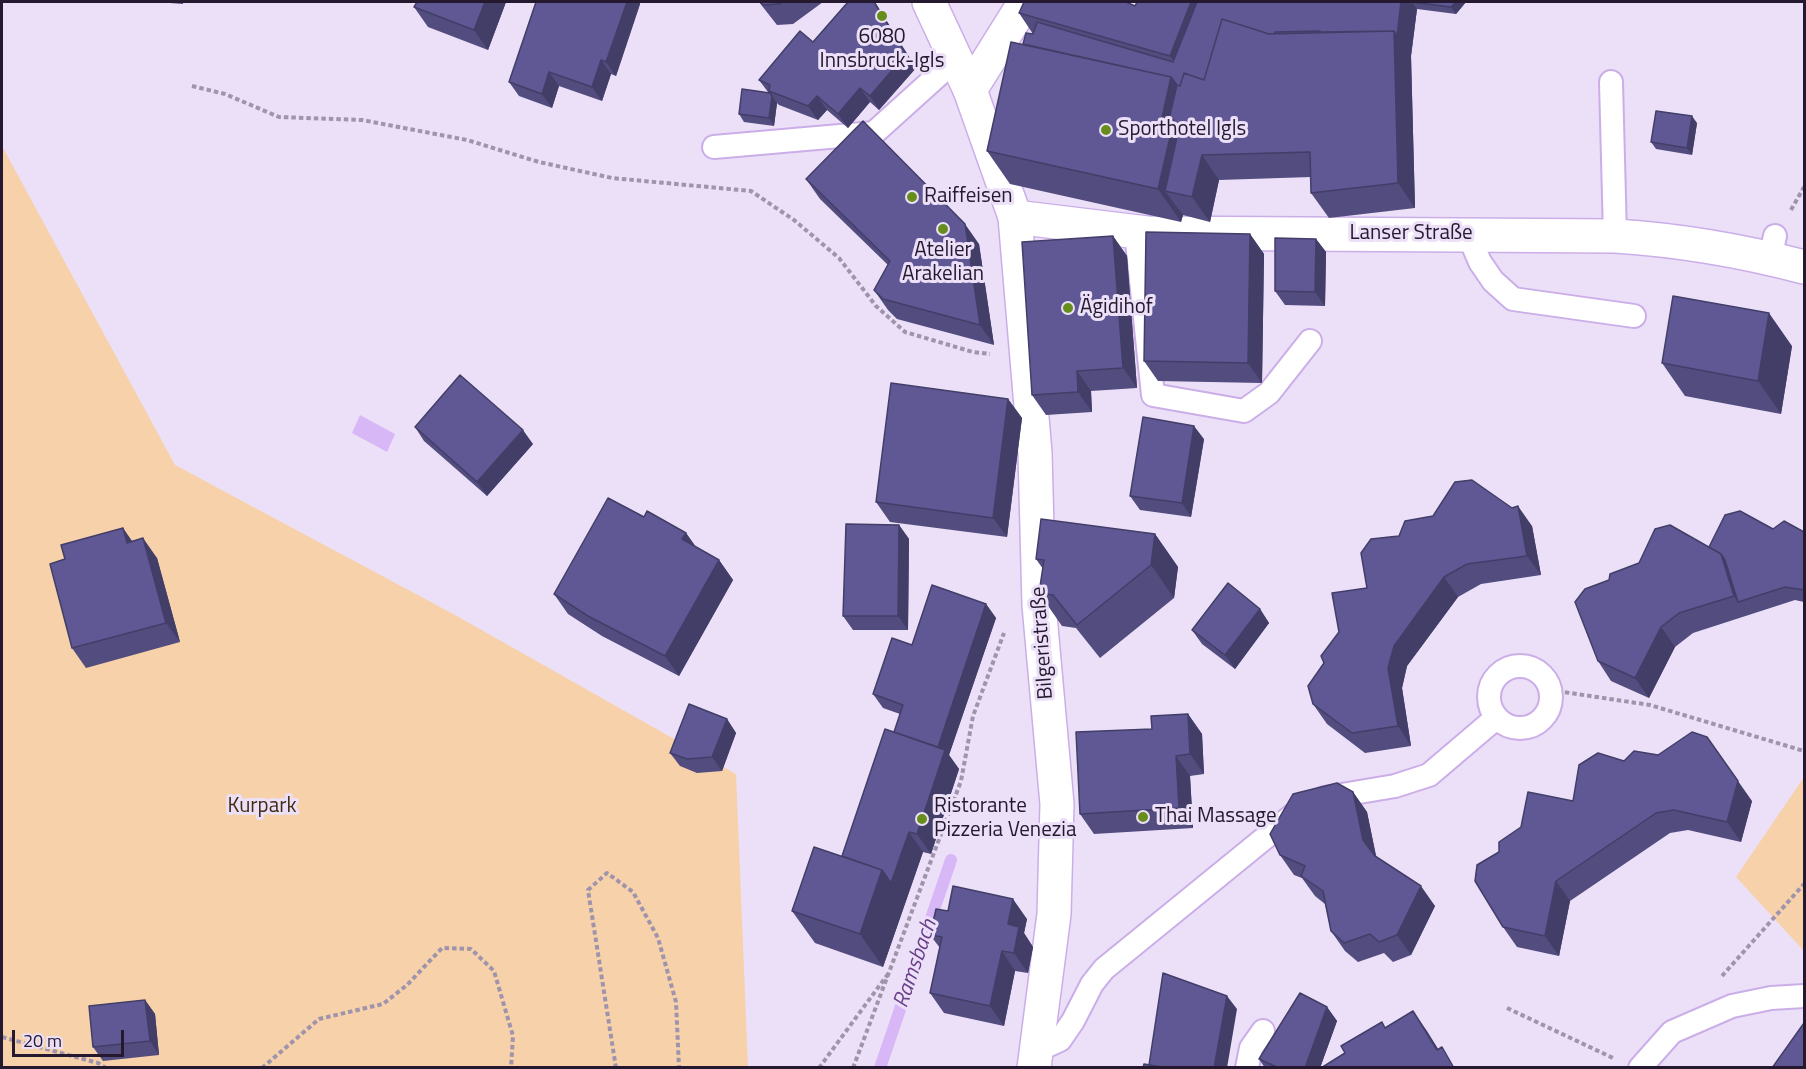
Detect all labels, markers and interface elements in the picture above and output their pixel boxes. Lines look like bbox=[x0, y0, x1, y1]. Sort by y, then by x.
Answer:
marker: 6080 Innsbruck-Igls bbox=[875, 9, 889, 23]
place label: 6080 Innsbruck-Igls bbox=[820, 25, 944, 75]
place label: Sporthotel Igls bbox=[1118, 117, 1246, 143]
marker: Sporthotel Igls bbox=[1099, 123, 1113, 137]
place label: Raiffeisen bbox=[924, 184, 1013, 210]
marker: Raiffeisen bbox=[905, 190, 919, 204]
street label: Lanser Straße bbox=[1349, 221, 1473, 247]
marker: Atelier Arakelian bbox=[936, 222, 950, 236]
place label: Atelier Arakelian bbox=[902, 238, 984, 288]
place label: Ägidihof bbox=[1080, 295, 1153, 321]
marker: Ägidihof bbox=[1061, 301, 1075, 315]
street label: Bilgeristraße bbox=[1026, 586, 1060, 700]
park label: Kurpark bbox=[227, 794, 297, 820]
place label: Ristorante Pizzeria Venezia bbox=[934, 794, 1076, 844]
place label: Thai Massage bbox=[1155, 804, 1277, 830]
marker: Thai Massage bbox=[1136, 810, 1150, 824]
marker: Ristorante Pizzeria Venezia bbox=[915, 812, 929, 826]
water label: Ramsbach bbox=[889, 916, 943, 1012]
scale bar bbox=[15, 1018, 128, 1056]
text: 20 m bbox=[23, 1027, 62, 1054]

